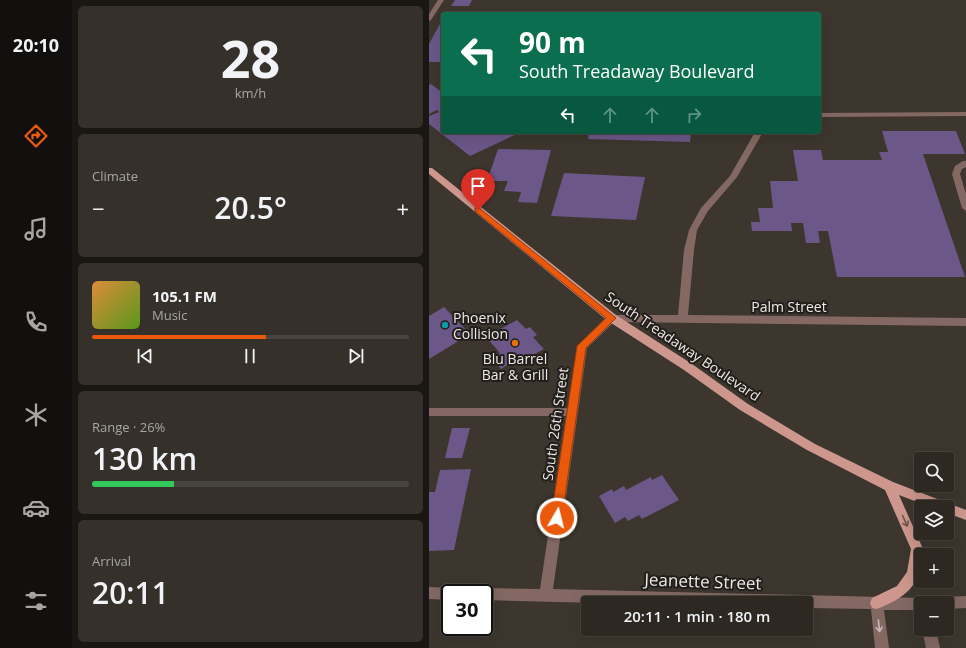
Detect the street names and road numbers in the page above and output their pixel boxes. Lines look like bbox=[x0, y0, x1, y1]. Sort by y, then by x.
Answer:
street label: South Treadaway Boulevard bbox=[602, 287, 764, 405]
street label: Palm Street bbox=[751, 297, 827, 316]
street label: South 26th Street bbox=[538, 366, 572, 482]
street label: Jeanette Street bbox=[642, 567, 762, 595]

